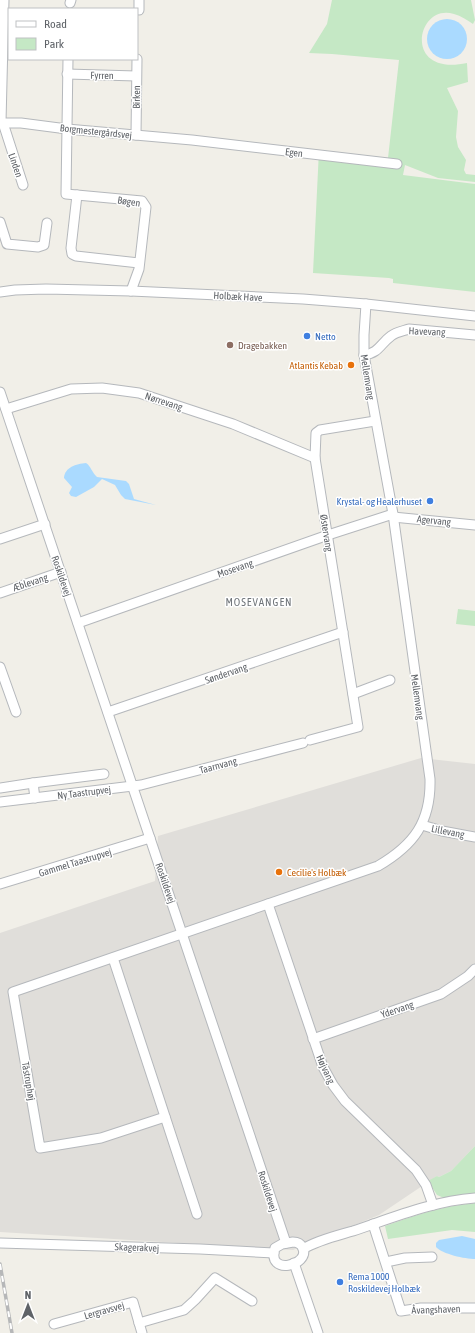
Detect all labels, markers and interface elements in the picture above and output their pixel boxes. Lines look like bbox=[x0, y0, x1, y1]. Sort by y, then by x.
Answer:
legend bbox=[8, 8, 138, 60]
text: Road bbox=[44, 17, 67, 31]
text: Park bbox=[44, 37, 65, 51]
street label: Fyrren bbox=[90, 70, 114, 81]
street label: Birken bbox=[131, 85, 142, 109]
street label: Borgmestergårdsvej bbox=[59, 122, 133, 141]
street label: Egen bbox=[284, 146, 304, 159]
street label: Linden bbox=[6, 151, 25, 179]
street label: Bøgen bbox=[117, 194, 141, 209]
street label: Holbæk Have bbox=[213, 290, 263, 303]
street label: Havevang bbox=[408, 325, 446, 338]
marker: Netto bbox=[302, 331, 312, 341]
place label: Netto bbox=[315, 331, 336, 342]
marker: Dragebakken bbox=[225, 340, 235, 350]
place label: Dragebakken bbox=[238, 340, 287, 351]
street label: Mellemvang bbox=[358, 354, 377, 401]
place label: Atlantis Kebab bbox=[290, 360, 343, 371]
marker: Atlantis Kebab bbox=[346, 360, 356, 370]
street label: Nørrevang bbox=[144, 390, 185, 413]
place label: Krystal- og Healerhuset bbox=[336, 496, 422, 507]
marker: Krystal- og Healerhuset bbox=[425, 496, 435, 506]
street label: Agervang bbox=[416, 513, 452, 528]
street label: Østervang bbox=[318, 514, 335, 553]
street label: Roskildevej bbox=[49, 554, 74, 598]
street label: Mosevang bbox=[216, 557, 255, 580]
street label: Æblevang bbox=[11, 571, 50, 593]
district label: MOSEVANGEN bbox=[225, 596, 293, 608]
street label: Søndervang bbox=[204, 661, 249, 686]
street label: Mellemvang bbox=[409, 674, 426, 721]
street label: Taarnvang bbox=[198, 755, 239, 776]
street label: Ny Taastrupvej bbox=[57, 784, 112, 801]
street label: Lillevang bbox=[430, 823, 466, 840]
street label: Gammel Taastrupvej bbox=[37, 846, 113, 879]
street label: Roskildevej bbox=[153, 861, 178, 905]
marker: Cecilie's Holbæk bbox=[274, 867, 284, 877]
place label: Cecilie's Holbæk bbox=[287, 867, 347, 878]
street label: Ydervang bbox=[379, 999, 416, 1020]
street label: Højvang bbox=[314, 1053, 337, 1086]
street label: Tåstruphøj bbox=[20, 1061, 37, 1101]
street label: Roskildevej bbox=[256, 1169, 279, 1213]
street label: Skagerakvej bbox=[115, 1241, 159, 1254]
place label: Rema 1000 Roskildevej Holbæk bbox=[348, 1271, 421, 1294]
marker: Rema 1000 Roskildevej Holbæk bbox=[335, 1277, 345, 1287]
north arrow bbox=[8, 1285, 48, 1325]
text: N bbox=[25, 1289, 31, 1301]
street label: Lergravsvej bbox=[83, 1300, 125, 1321]
street label: Åvangshaven bbox=[411, 1303, 461, 1316]

